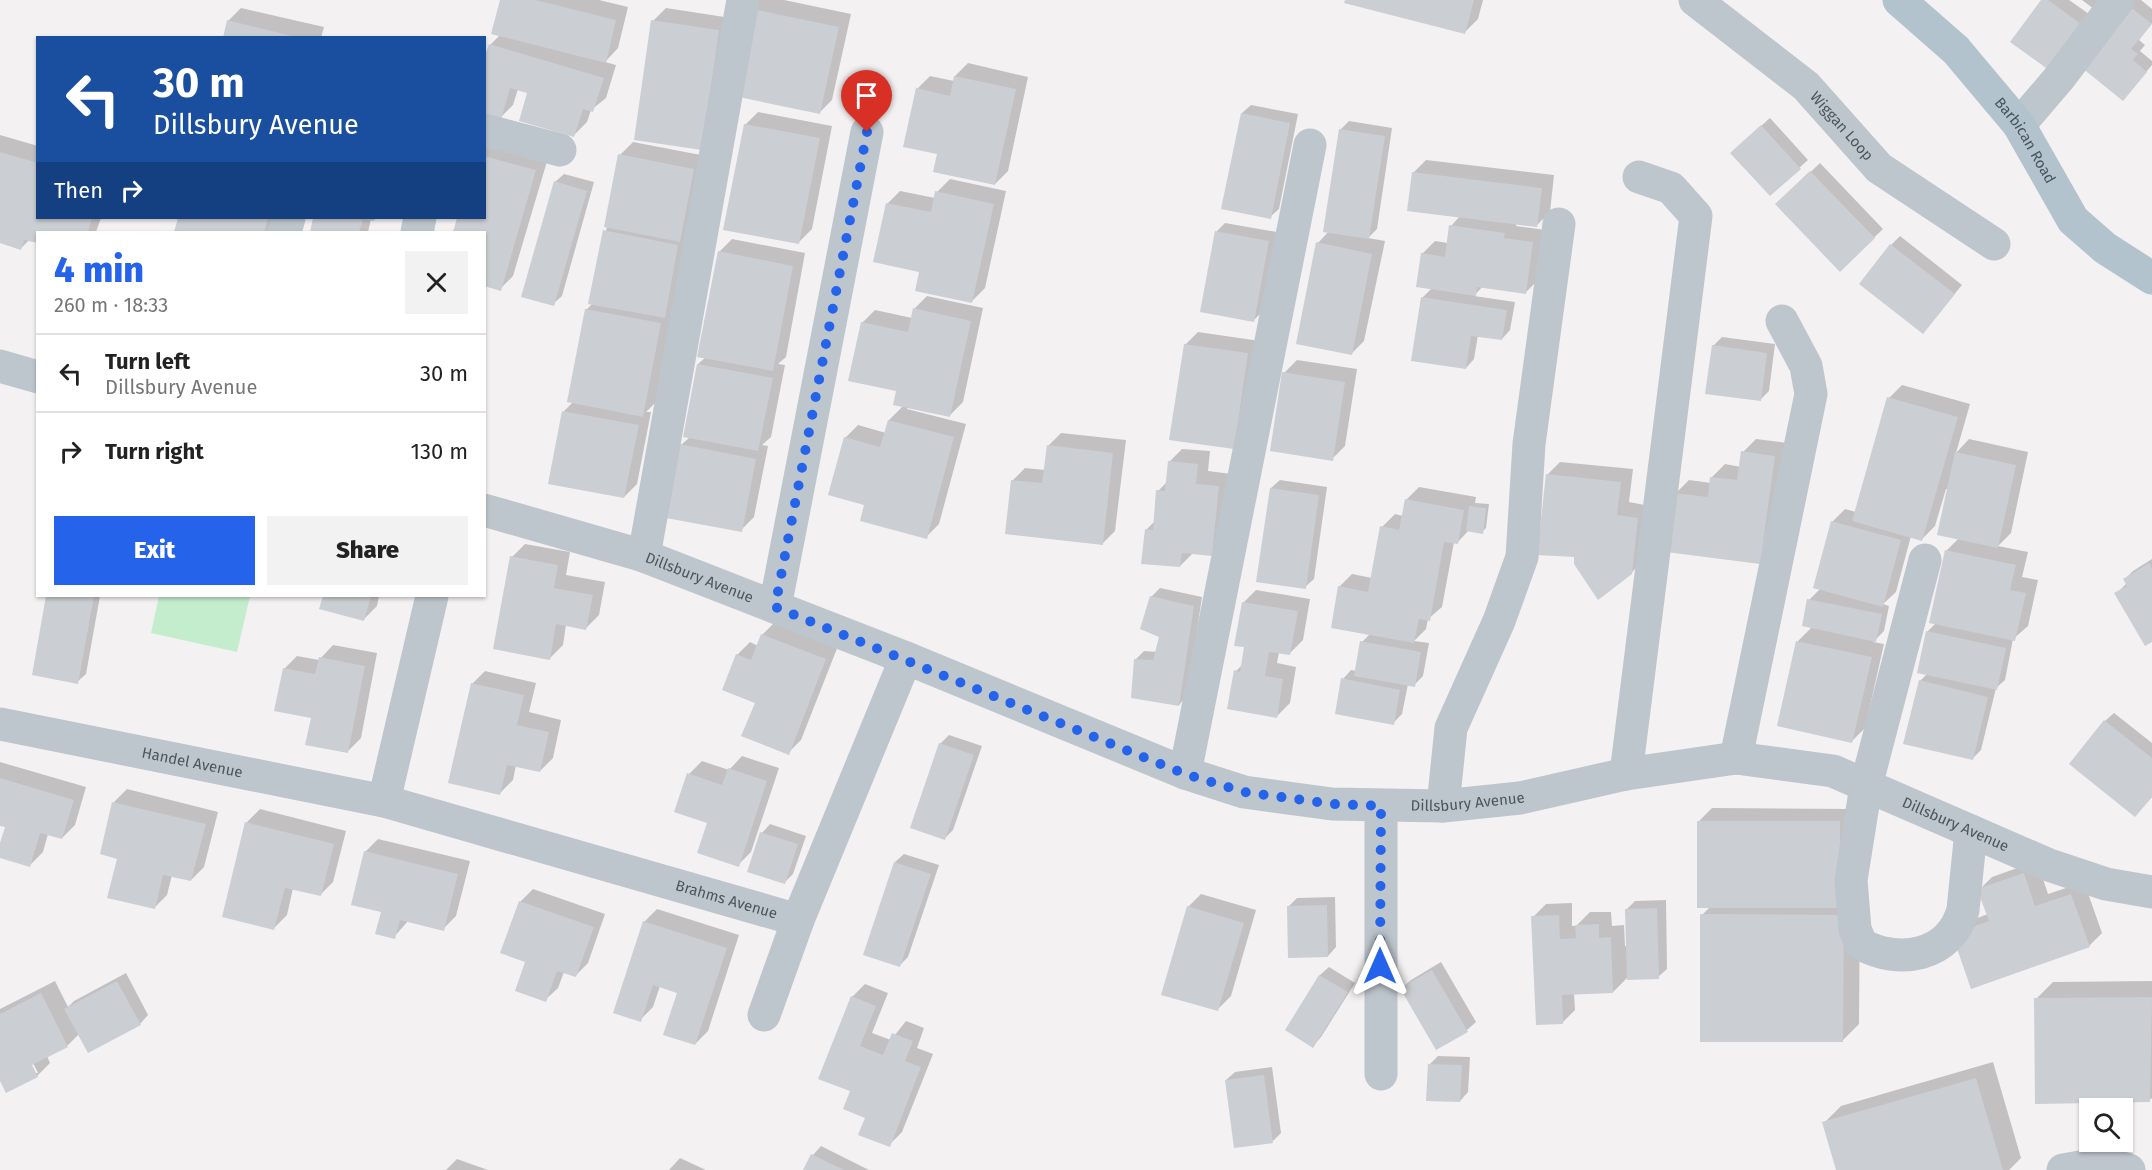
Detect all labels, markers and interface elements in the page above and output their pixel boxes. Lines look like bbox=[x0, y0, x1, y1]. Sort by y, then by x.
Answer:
text: 30 m bbox=[153, 58, 245, 108]
icon: left bbox=[54, 60, 132, 138]
pin bbox=[841, 70, 892, 132]
icon: arrive bbox=[850, 79, 883, 112]
street label: Wiggan Loop bbox=[1806, 88, 1877, 164]
street label: Barbican Road bbox=[1991, 94, 2059, 187]
text: Dillsbury Avenue bbox=[153, 109, 359, 141]
icon: right bbox=[115, 174, 148, 207]
text: Then bbox=[54, 177, 103, 204]
text: 4 min bbox=[54, 248, 144, 292]
button: close bbox=[405, 251, 468, 314]
text: 260 m · 18:33 bbox=[54, 293, 168, 317]
text: Turn left bbox=[105, 348, 190, 375]
icon: left bbox=[54, 357, 87, 390]
text: 30 m bbox=[420, 360, 468, 387]
text: Dillsbury Avenue bbox=[105, 375, 257, 399]
icon: right bbox=[54, 435, 87, 468]
text: Turn right bbox=[105, 438, 204, 465]
text: 130 m bbox=[411, 438, 468, 465]
button: Exit bbox=[54, 516, 255, 585]
button: Share bbox=[267, 516, 468, 585]
street label: Dillsbury Avenue bbox=[643, 548, 756, 607]
street label: Handel Avenue bbox=[140, 744, 244, 781]
street label: Dillsbury Avenue bbox=[1410, 788, 1526, 815]
street label: Dillsbury Avenue bbox=[1900, 793, 2012, 855]
street label: Brahms Avenue bbox=[674, 876, 779, 923]
position arrow bbox=[1348, 934, 1412, 998]
map controls bbox=[2079, 1098, 2133, 1152]
button: search bbox=[2079, 1098, 2133, 1152]

